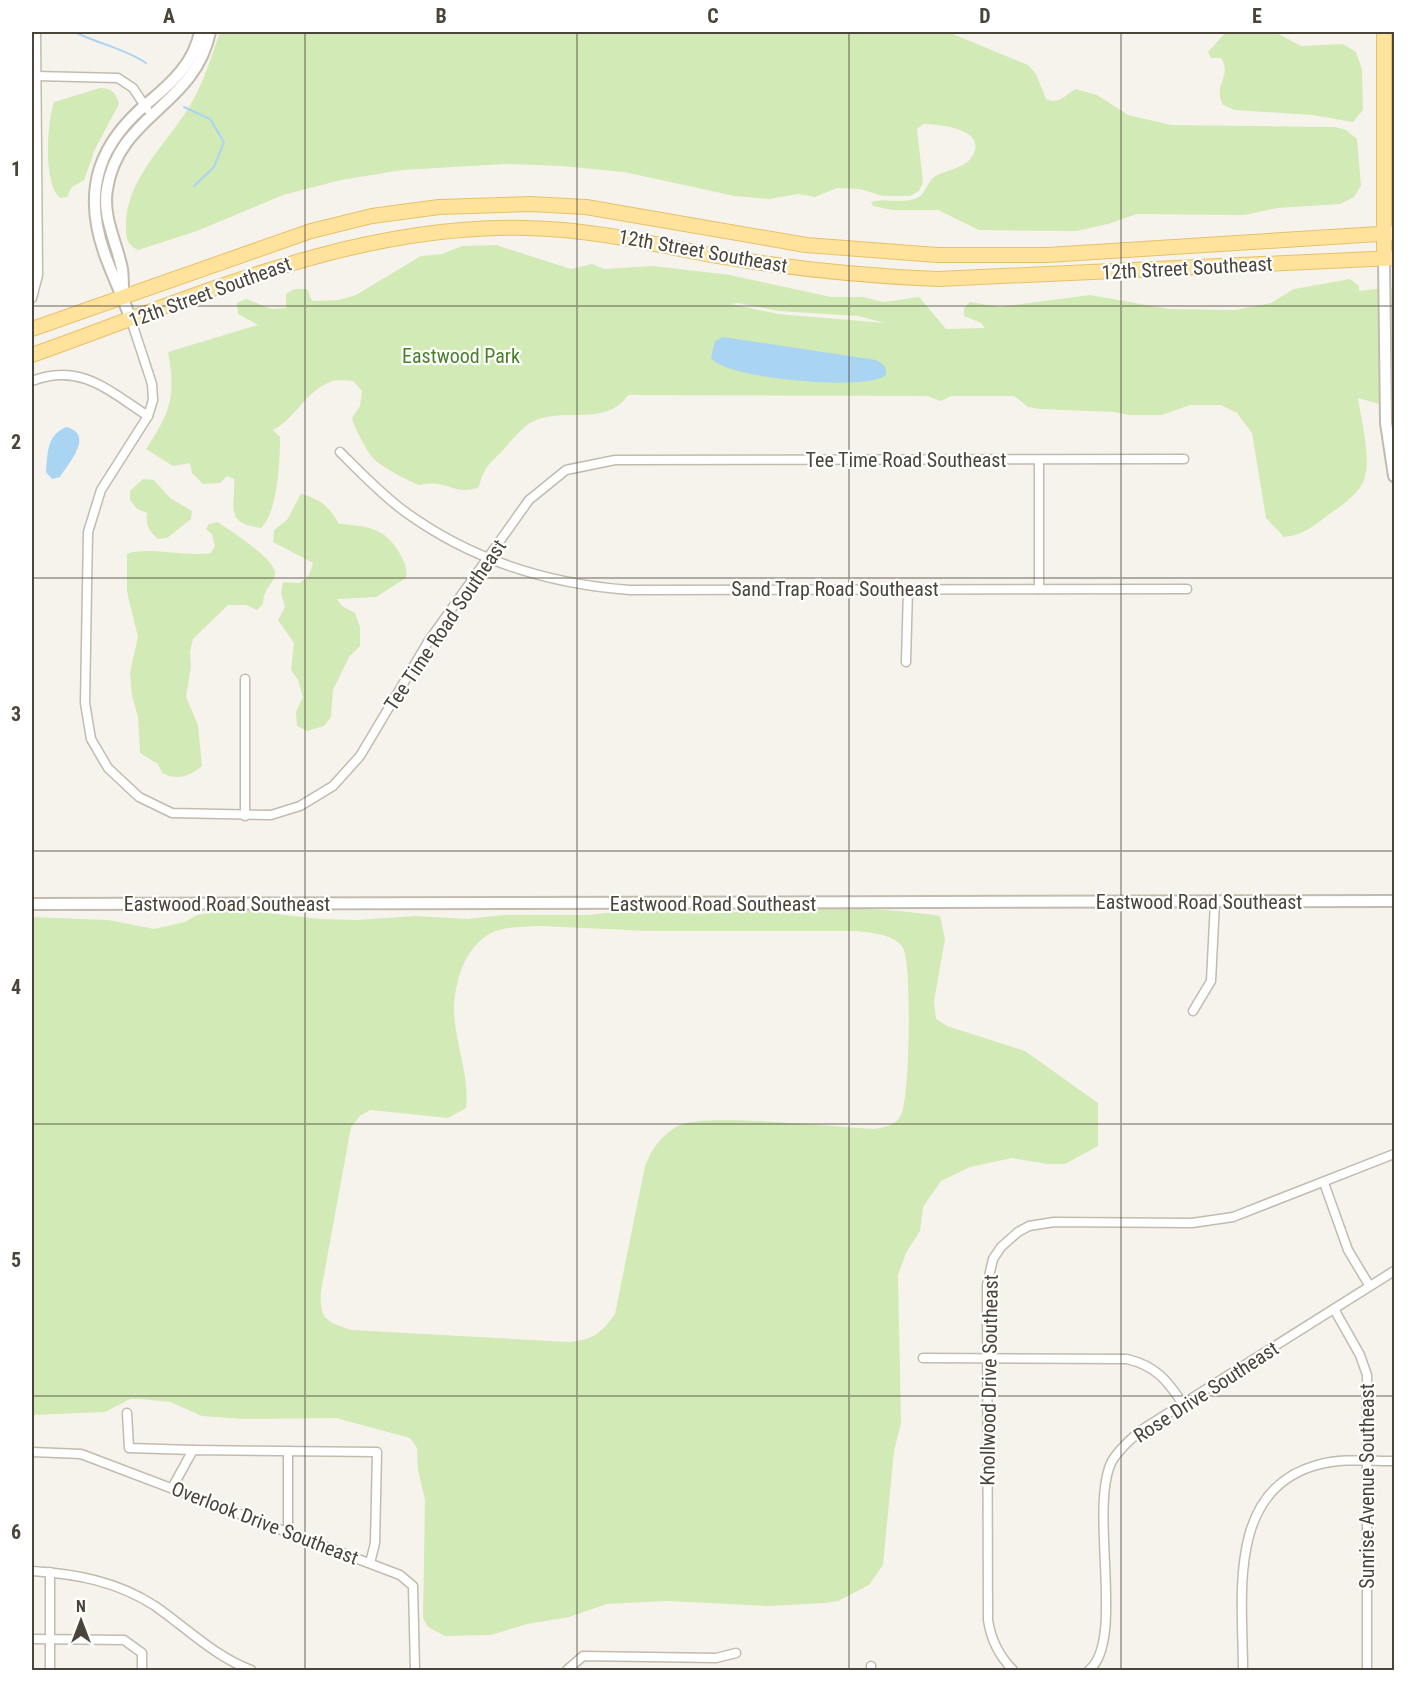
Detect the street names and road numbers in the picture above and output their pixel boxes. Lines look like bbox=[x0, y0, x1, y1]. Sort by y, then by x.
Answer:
street label: 12th Street Southeast bbox=[617, 224, 789, 278]
street label: 12th Street Southeast bbox=[126, 251, 295, 333]
street label: 12th Street Southeast bbox=[1101, 252, 1273, 284]
street label: Tee Time Road Southeast bbox=[806, 448, 1006, 472]
street label: Tee Time Road Southeast bbox=[379, 535, 511, 715]
street label: Sand Trap Road Southeast bbox=[731, 577, 939, 601]
street label: Eastwood Road Southeast bbox=[1096, 890, 1302, 914]
street label: Eastwood Road Southeast bbox=[124, 892, 330, 916]
street label: Eastwood Road Southeast bbox=[610, 892, 816, 916]
street label: Knollwood Drive Southeast bbox=[975, 1274, 1003, 1486]
street label: Rose Drive Southeast bbox=[1129, 1336, 1283, 1448]
street label: Sunrise Avenue Southeast bbox=[1355, 1383, 1379, 1589]
street label: Overlook Drive Southeast bbox=[168, 1476, 362, 1570]

